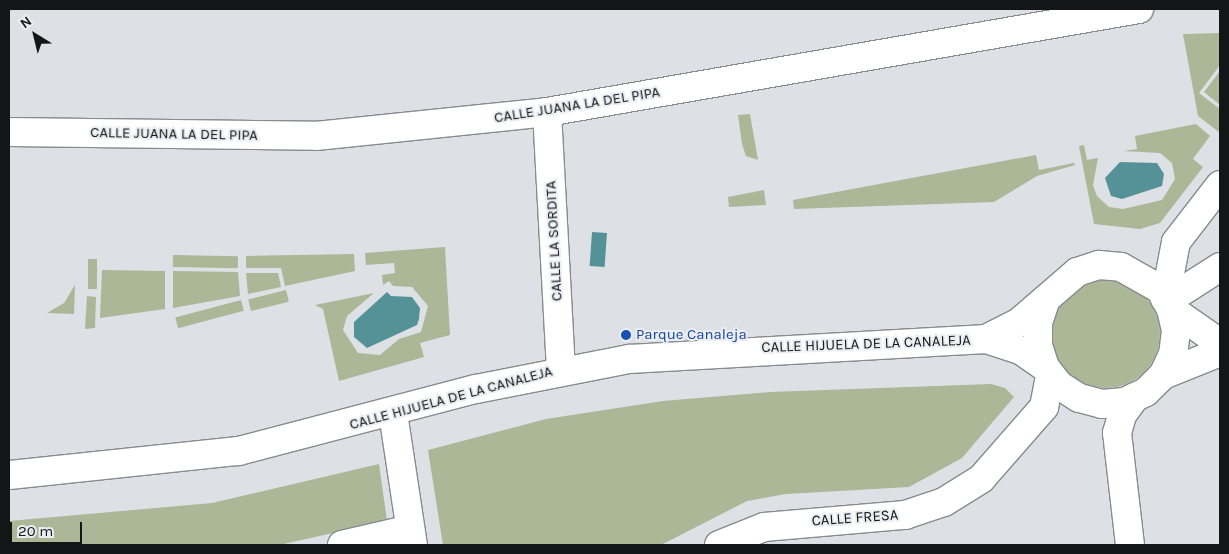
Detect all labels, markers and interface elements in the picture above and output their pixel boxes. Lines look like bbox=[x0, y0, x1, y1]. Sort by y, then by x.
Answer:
north arrow bbox=[10, 10, 60, 60]
text: N bbox=[17, 13, 35, 32]
street label: CALLE JUANA LA DEL PIPA bbox=[493, 83, 661, 127]
street label: CALLE JUANA LA DEL PIPA bbox=[90, 124, 258, 144]
street label: CALLE LA SORDITA bbox=[542, 180, 566, 302]
place label: Parque Canaleja bbox=[636, 326, 747, 344]
marker: Parque Canaleja bbox=[620, 329, 632, 341]
street label: CALLE HIJUELA DE LA CANALEJA bbox=[761, 331, 971, 357]
street label: CALLE HIJUELA DE LA CANALEJA bbox=[348, 362, 554, 434]
street label: CALLE FRESA bbox=[811, 506, 899, 530]
scale bar bbox=[12, 512, 85, 544]
text: 20 m bbox=[18, 522, 53, 540]

